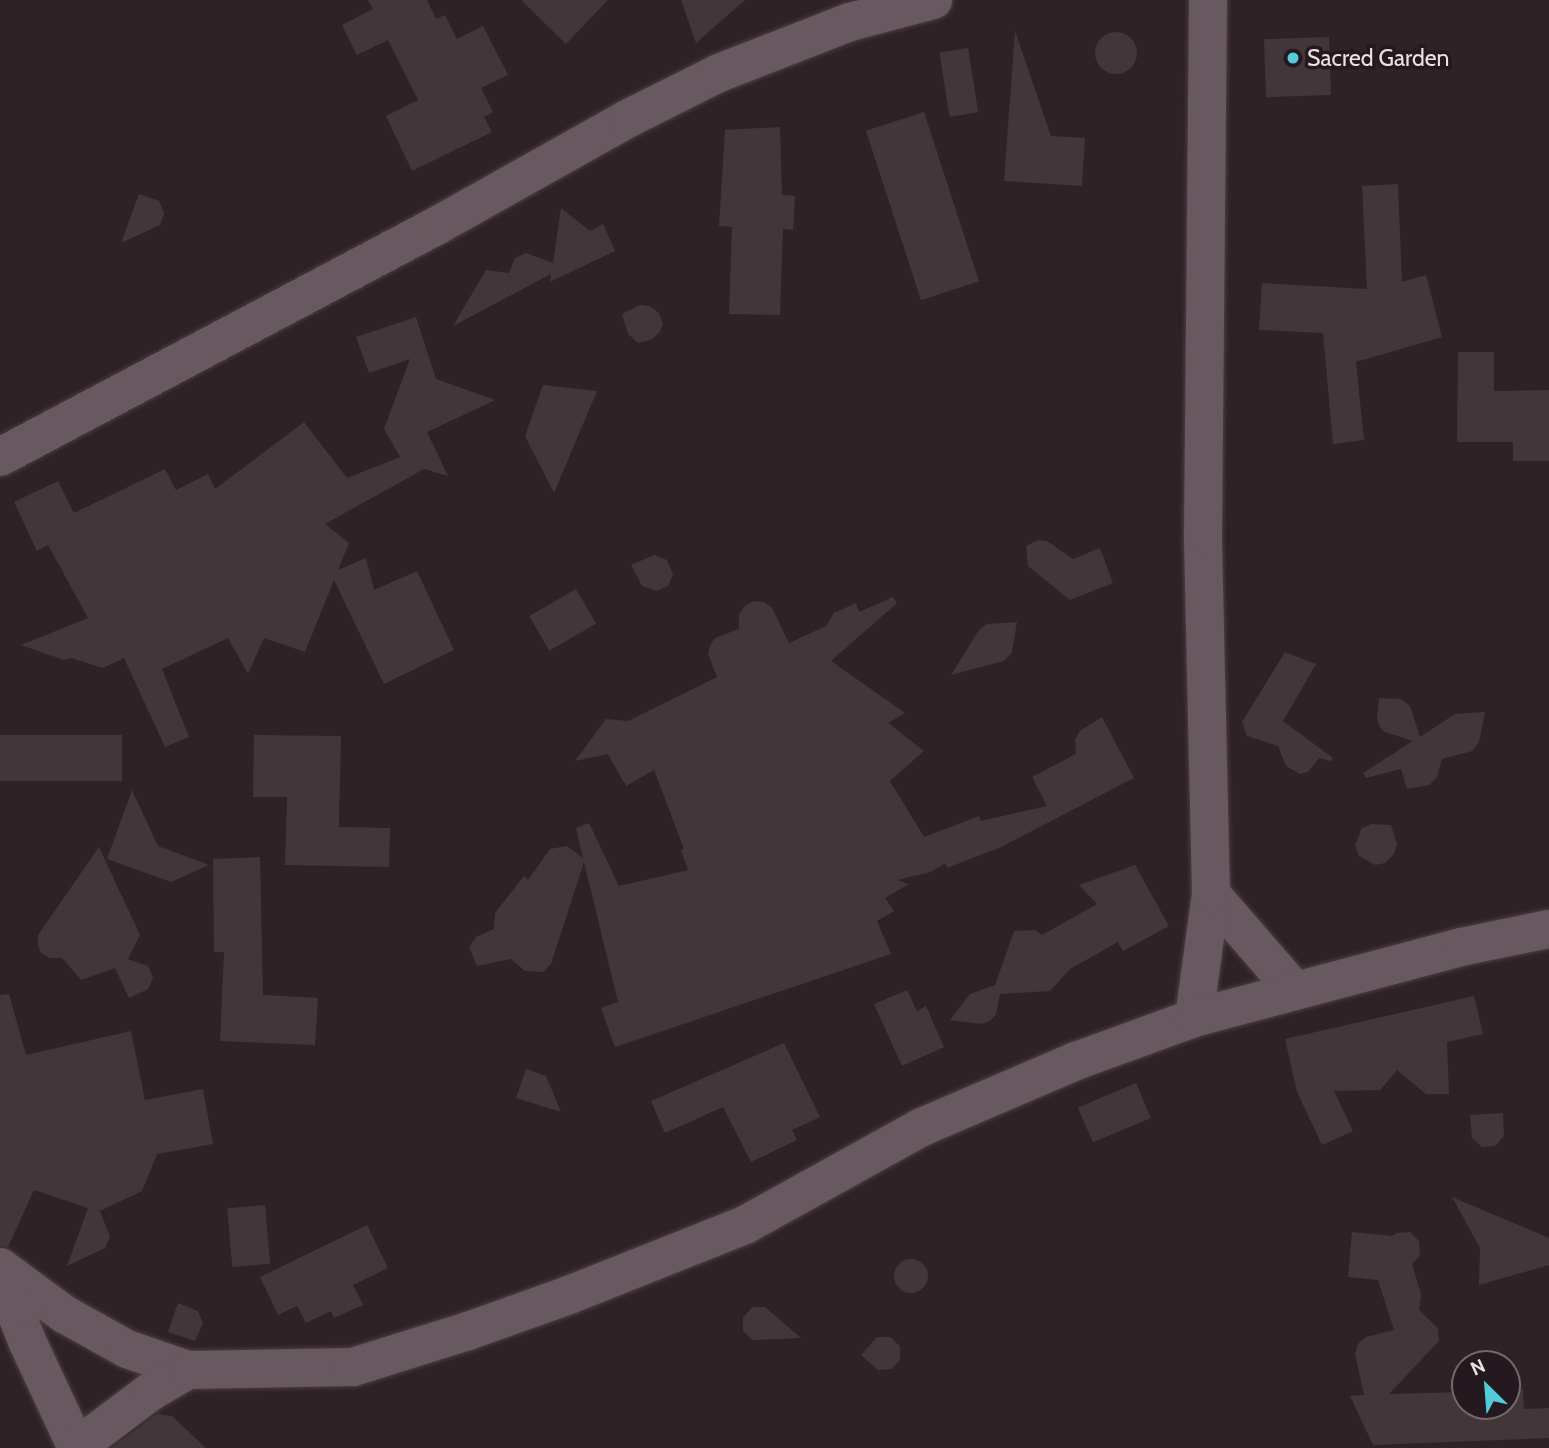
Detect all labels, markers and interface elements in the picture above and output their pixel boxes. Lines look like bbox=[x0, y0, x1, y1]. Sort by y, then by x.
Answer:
place label: Sacred Garden bbox=[1307, 44, 1449, 72]
marker: Sacred Garden bbox=[1285, 50, 1301, 66]
north arrow bbox=[1451, 1350, 1521, 1420]
text: N bbox=[1467, 1354, 1489, 1381]

